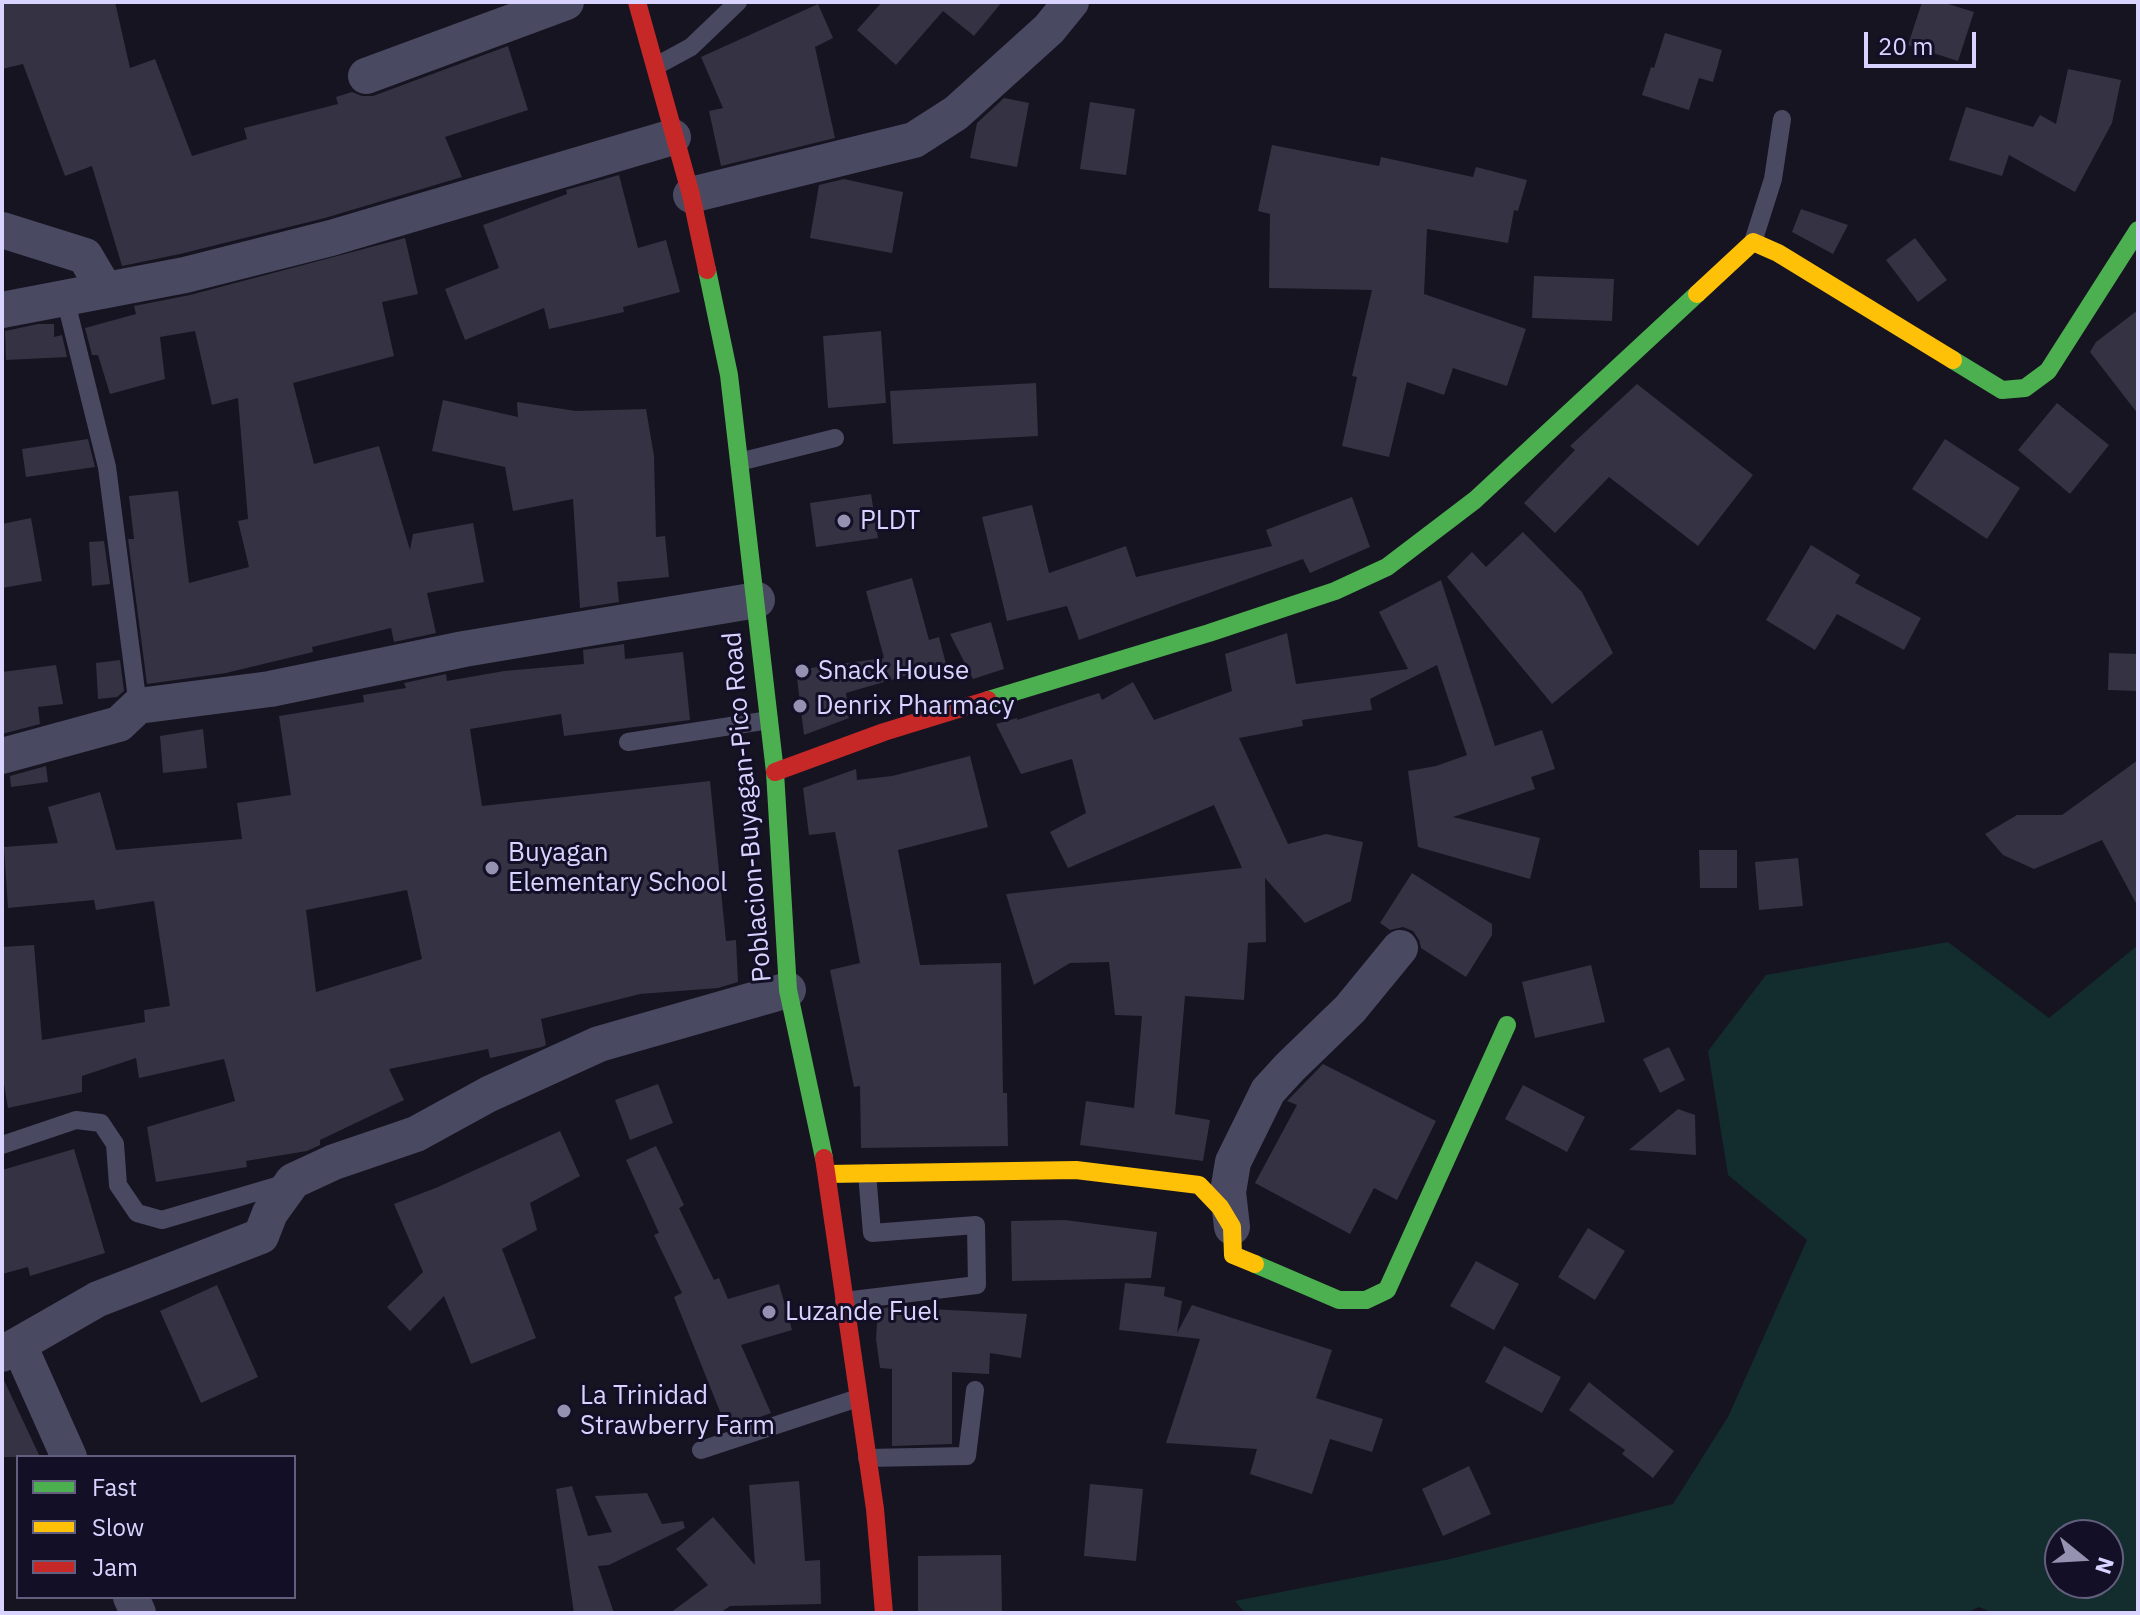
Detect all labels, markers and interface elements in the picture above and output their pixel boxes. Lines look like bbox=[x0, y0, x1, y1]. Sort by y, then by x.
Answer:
scale bar bbox=[1868, 16, 1980, 66]
text: 20 m bbox=[1878, 30, 1933, 62]
place label: PLDT bbox=[860, 505, 920, 537]
marker: PLDT bbox=[835, 512, 853, 530]
street label: Poblacion-Buyagan-Pico Road bbox=[717, 630, 779, 984]
place label: Snack House bbox=[818, 655, 969, 687]
marker: Snack House bbox=[793, 662, 811, 680]
place label: Denrix Pharmacy bbox=[816, 690, 1014, 722]
marker: Denrix Pharmacy bbox=[791, 697, 809, 715]
place label: Buyagan Elementary School bbox=[508, 837, 727, 898]
marker: Buyagan Elementary School bbox=[483, 859, 501, 877]
place label: Luzande Fuel bbox=[785, 1296, 939, 1328]
marker: Luzande Fuel bbox=[760, 1303, 778, 1321]
place label: La Trinidad Strawberry Farm bbox=[580, 1380, 775, 1442]
marker: La Trinidad Strawberry Farm bbox=[555, 1402, 573, 1420]
legend bbox=[16, 1455, 296, 1599]
text: Fast bbox=[92, 1471, 137, 1503]
text: Slow bbox=[92, 1511, 144, 1543]
north arrow bbox=[2044, 1519, 2124, 1599]
text: Jam bbox=[92, 1551, 138, 1583]
text: N bbox=[2089, 1554, 2122, 1578]

